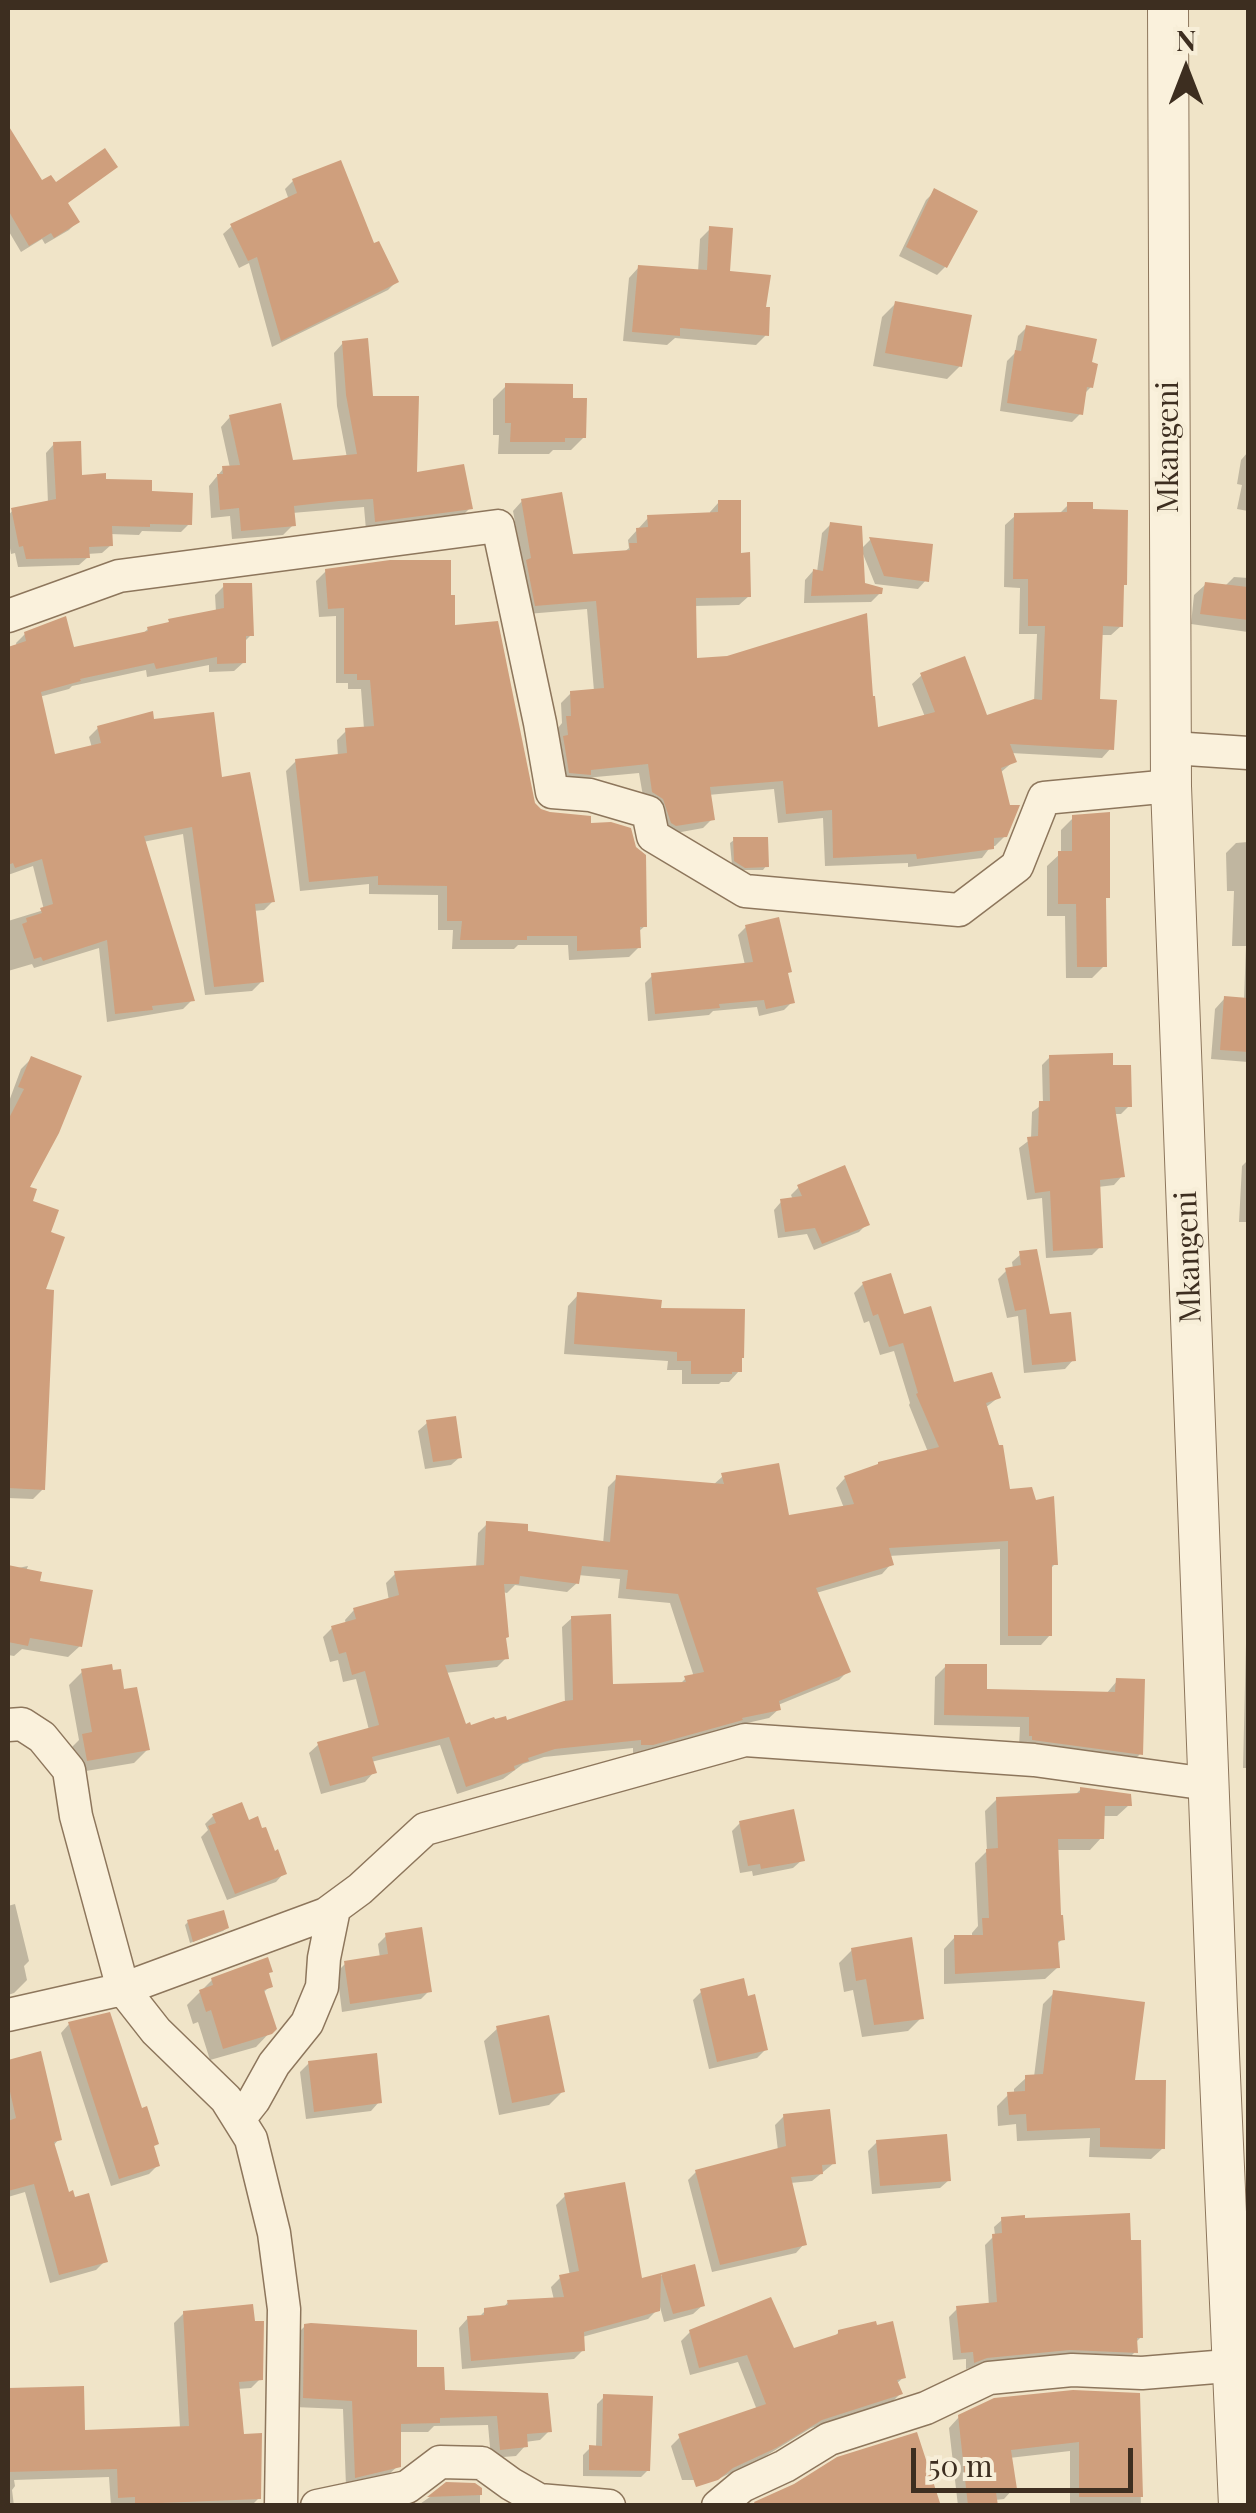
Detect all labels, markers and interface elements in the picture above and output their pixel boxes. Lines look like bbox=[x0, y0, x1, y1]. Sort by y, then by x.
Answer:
north arrow bbox=[1136, 20, 1236, 120]
text: N bbox=[1176, 21, 1196, 58]
street label: Mkangeni bbox=[1151, 381, 1187, 513]
street label: Mkangeni bbox=[1169, 1190, 1209, 1324]
scale bar bbox=[916, 2428, 1138, 2490]
text: 50 m bbox=[928, 2445, 993, 2485]

